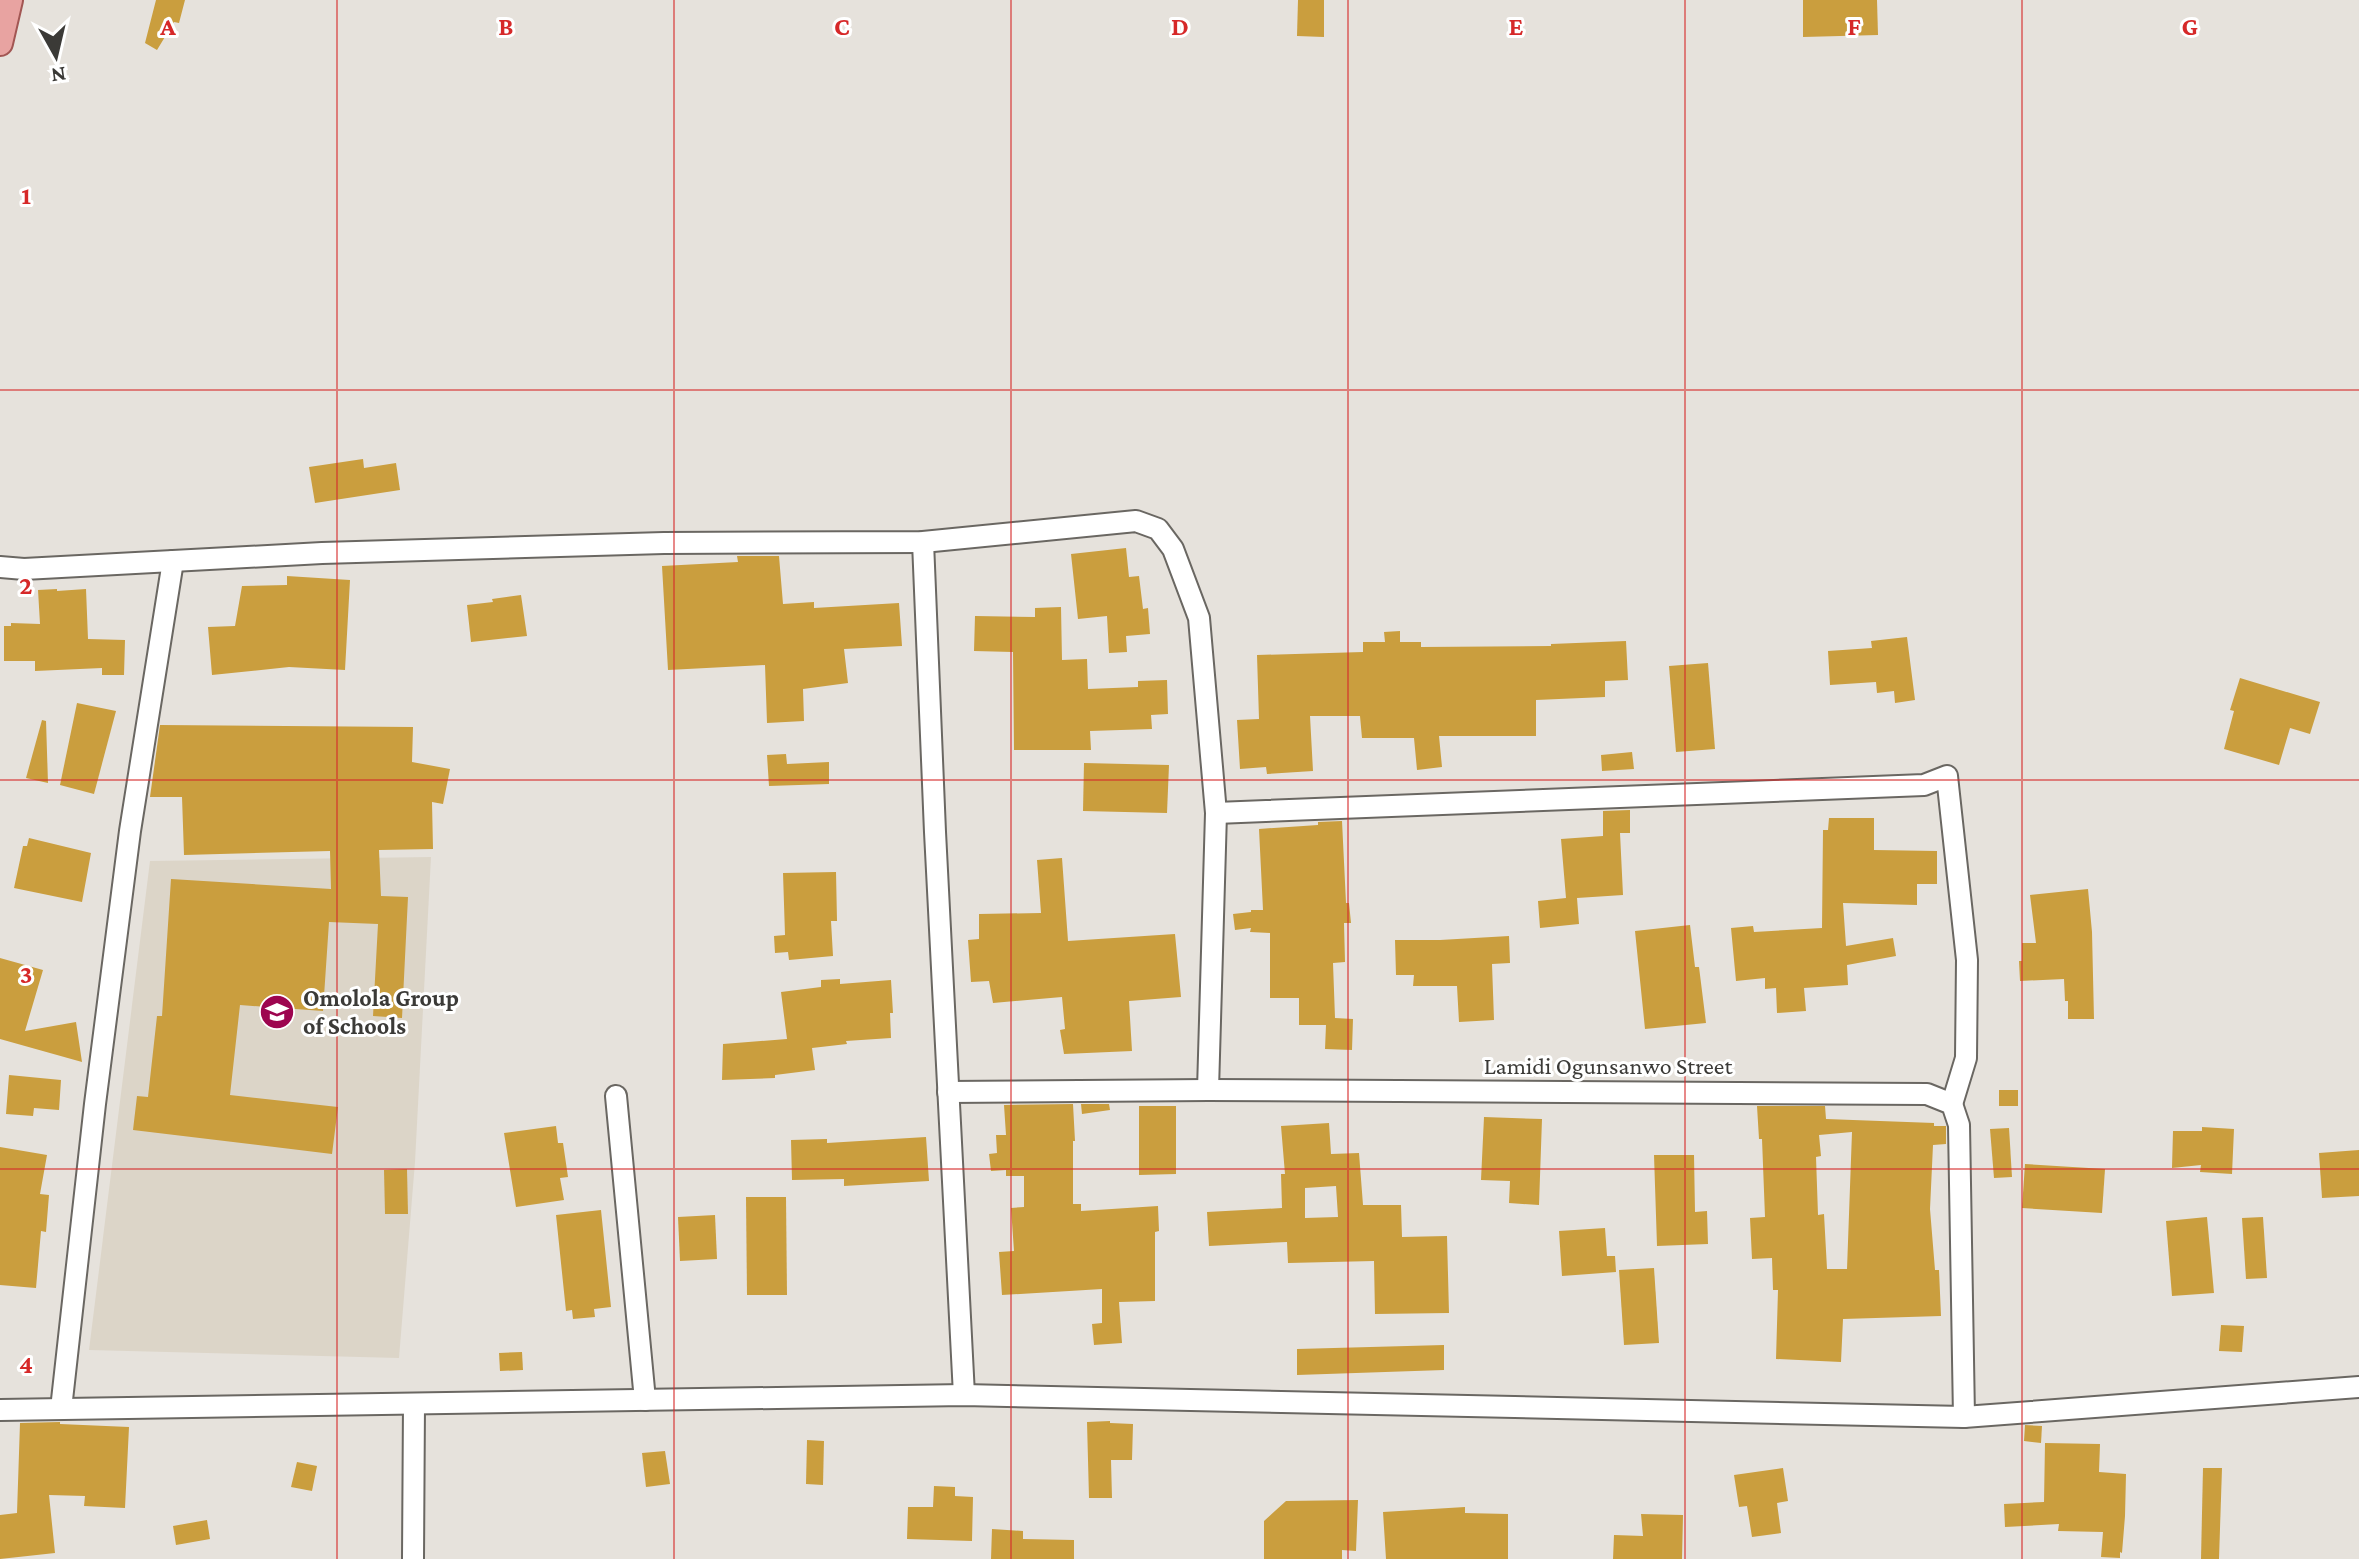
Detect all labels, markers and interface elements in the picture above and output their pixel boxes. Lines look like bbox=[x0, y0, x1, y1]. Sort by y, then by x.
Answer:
text: A bbox=[159, 12, 176, 41]
text: B bbox=[498, 12, 514, 41]
text: C bbox=[834, 12, 850, 41]
text: D bbox=[1171, 12, 1189, 41]
text: E bbox=[1509, 12, 1524, 41]
text: F bbox=[1847, 12, 1861, 41]
text: G bbox=[2182, 12, 2198, 41]
north arrow bbox=[16, 16, 96, 96]
text: N bbox=[50, 62, 68, 89]
text: 1 bbox=[21, 181, 31, 210]
text: 2 bbox=[19, 571, 33, 600]
text: 3 bbox=[20, 960, 32, 989]
place label: Omolola Group of Schools bbox=[303, 984, 459, 1039]
school or university icon: Omolola Group of Schools bbox=[258, 993, 296, 1031]
street label: Lamidi Ogunsanwo Street bbox=[1484, 1052, 1733, 1079]
text: 4 bbox=[19, 1350, 33, 1379]

